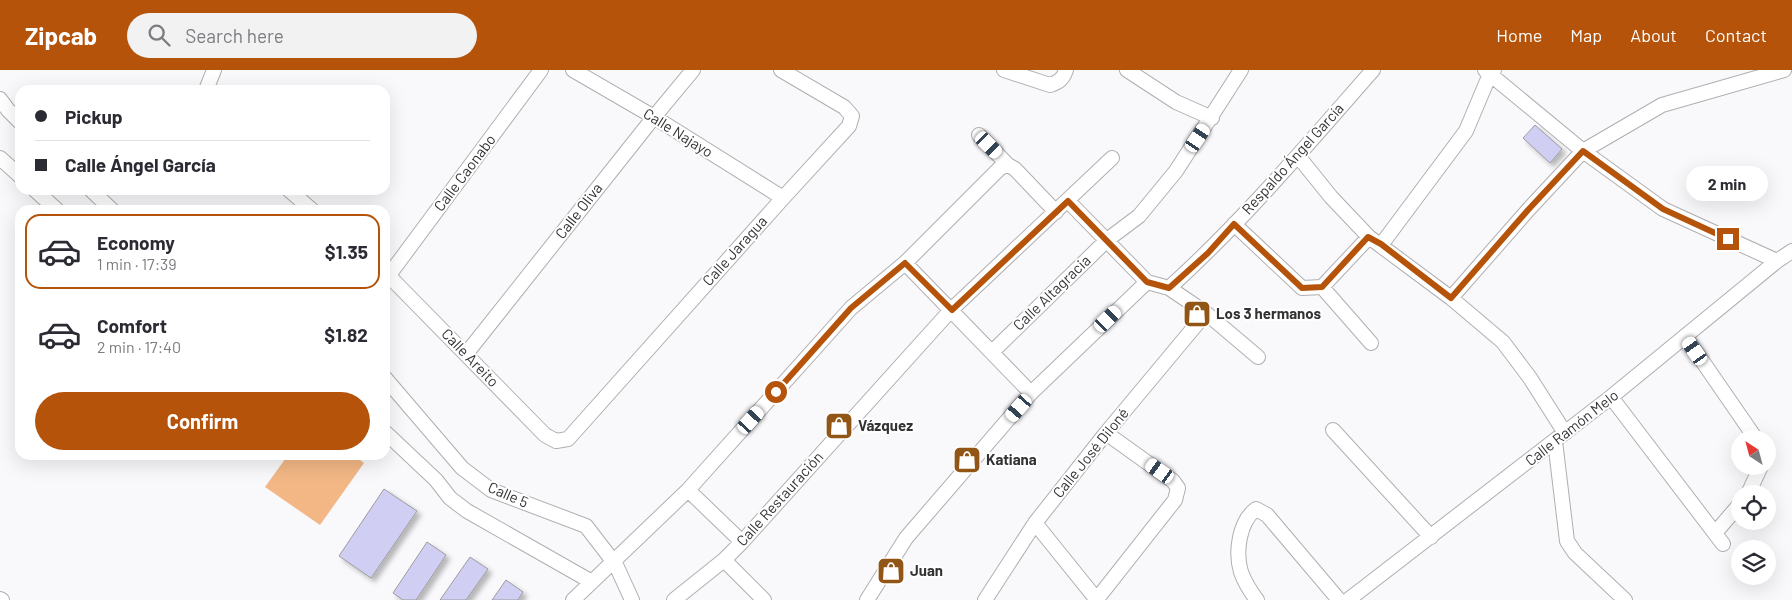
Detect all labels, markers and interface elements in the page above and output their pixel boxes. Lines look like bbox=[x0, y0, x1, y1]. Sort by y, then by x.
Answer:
search box bbox=[127, 13, 477, 58]
text: Zipcab bbox=[25, 21, 97, 50]
icon: search bbox=[145, 21, 173, 49]
text: Search here bbox=[185, 24, 284, 47]
text: Home bbox=[1496, 24, 1542, 46]
text: Map bbox=[1570, 24, 1602, 46]
text: About bbox=[1630, 24, 1677, 46]
text: Contact bbox=[1705, 24, 1767, 46]
street label: Respaldo Ángel García bbox=[1238, 99, 1347, 218]
street label: Calle Najayo bbox=[640, 104, 717, 161]
text: Pickup bbox=[65, 105, 123, 128]
car bbox=[1183, 121, 1212, 155]
car bbox=[973, 129, 1004, 161]
street label: Calle Caonabo bbox=[430, 130, 499, 214]
text: Calle Ángel García bbox=[65, 153, 216, 176]
callout: 2 min bbox=[1687, 166, 1769, 202]
text: 2 min bbox=[1708, 174, 1746, 193]
street label: Calle Oliva bbox=[551, 179, 606, 242]
street label: Calle Jaragua bbox=[698, 212, 770, 289]
route end bbox=[1717, 228, 1739, 250]
icon: car bbox=[37, 229, 82, 274]
text: Economy bbox=[97, 231, 175, 254]
text: $1.35 bbox=[325, 240, 368, 263]
street label: Calle Altagracia bbox=[1009, 251, 1094, 334]
text: 1 min · 17:39 bbox=[97, 254, 177, 273]
shop icon: Los 3 hermanos bbox=[1182, 299, 1212, 329]
car bbox=[1092, 303, 1124, 335]
place label: Los 3 hermanos bbox=[1216, 304, 1322, 322]
icon: car bbox=[37, 312, 82, 357]
text: Comfort bbox=[97, 314, 167, 337]
text: $1.82 bbox=[324, 323, 368, 346]
street label: Calle Areito bbox=[438, 324, 503, 390]
car bbox=[1680, 334, 1709, 368]
text: 2 min · 17:40 bbox=[97, 337, 181, 356]
route start bbox=[765, 381, 787, 403]
street label: Calle Ramón Melo bbox=[1521, 385, 1622, 469]
button: Confirm bbox=[35, 392, 370, 450]
car bbox=[1003, 392, 1034, 424]
car bbox=[735, 404, 766, 436]
street label: Calle José Diloné bbox=[1049, 404, 1132, 501]
shop icon: Vázquez bbox=[824, 411, 854, 441]
place label: Vázquez bbox=[858, 416, 913, 434]
north arrow bbox=[1731, 430, 1776, 475]
map controls bbox=[1731, 430, 1776, 585]
shop icon: Katiana bbox=[952, 445, 982, 475]
street label: Calle Restauración bbox=[732, 447, 826, 549]
place label: Katiana bbox=[986, 450, 1037, 468]
car bbox=[1143, 456, 1176, 486]
street label: Calle 5 bbox=[485, 477, 531, 511]
button: locate bbox=[1731, 485, 1776, 530]
button: layers bbox=[1731, 540, 1776, 585]
shop icon: Juan bbox=[876, 556, 906, 586]
place label: Juan bbox=[910, 561, 943, 579]

